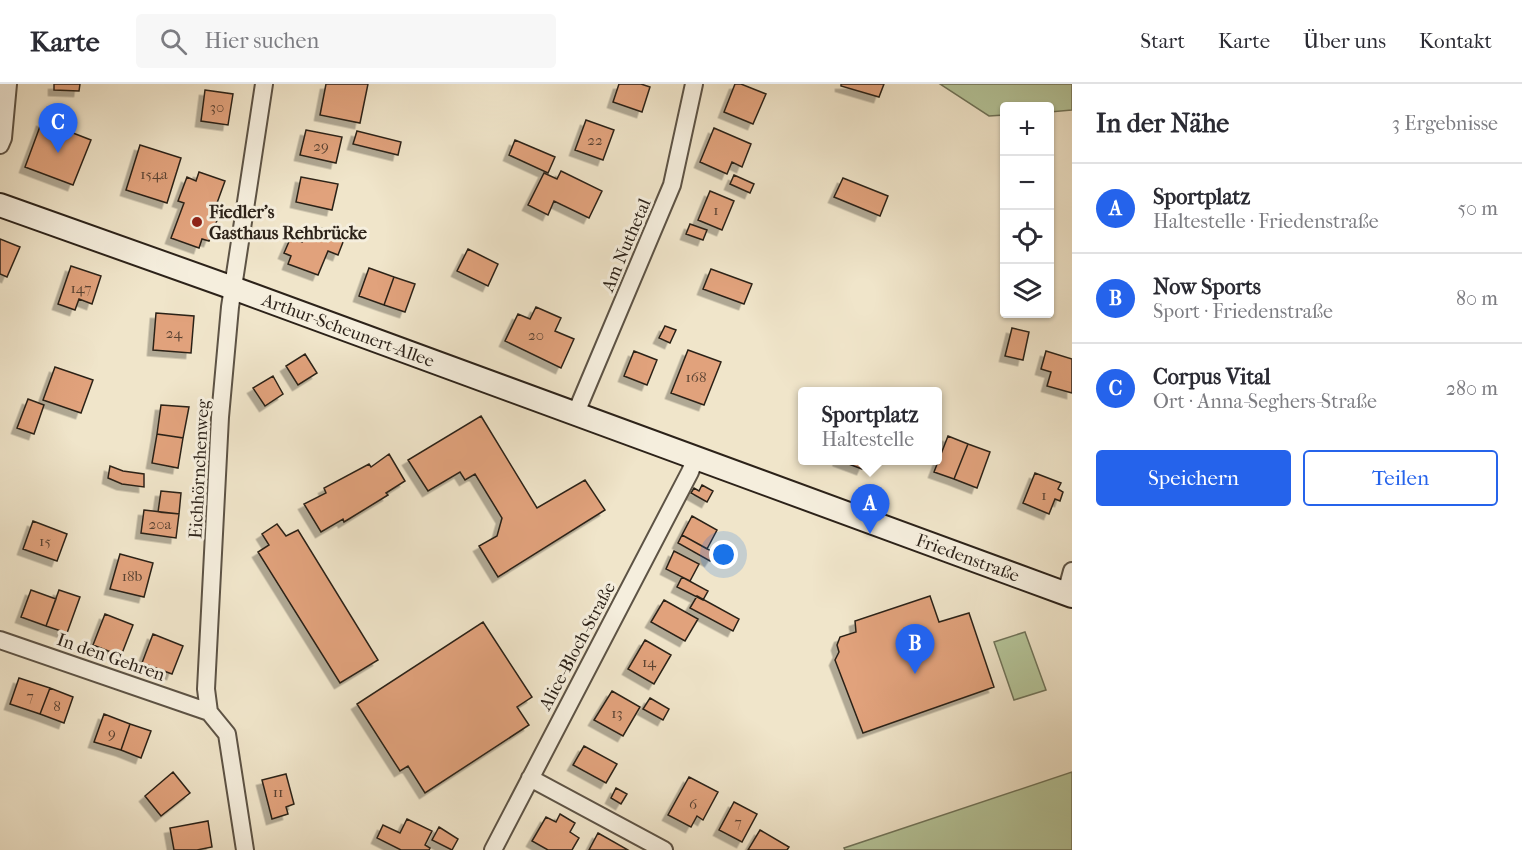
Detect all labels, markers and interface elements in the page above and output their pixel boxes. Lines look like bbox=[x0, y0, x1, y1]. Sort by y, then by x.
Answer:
search box bbox=[136, 14, 556, 68]
text: Karte bbox=[30, 25, 100, 58]
icon: search bbox=[157, 25, 190, 58]
text: Hier suchen bbox=[205, 28, 319, 54]
text: Start bbox=[1140, 29, 1185, 53]
text: Karte bbox=[1218, 29, 1270, 53]
text: Über uns bbox=[1303, 29, 1386, 53]
text: Kontakt bbox=[1419, 29, 1492, 53]
house number: 30 bbox=[210, 98, 224, 116]
map controls bbox=[1000, 102, 1054, 318]
button: + bbox=[1000, 102, 1054, 156]
pin: C bbox=[38, 104, 78, 153]
text: In der Nähe bbox=[1096, 108, 1229, 139]
text: 3 Ergebnisse bbox=[1392, 112, 1498, 135]
house number: 22 bbox=[587, 131, 603, 149]
house number: 29 bbox=[313, 137, 329, 155]
button: − bbox=[1000, 156, 1054, 210]
house number: 154a bbox=[140, 165, 169, 183]
text: Sportplatz bbox=[1153, 184, 1250, 210]
street label: Am Nuthetal bbox=[597, 196, 655, 296]
text: A bbox=[1109, 197, 1122, 220]
text: 50 m bbox=[1457, 197, 1498, 220]
house number: 1 bbox=[713, 201, 719, 219]
place label: Fiedler's Gasthaus Rehbrücke bbox=[208, 202, 367, 244]
button: locate bbox=[1000, 210, 1054, 264]
text: Haltestelle · Friedenstraße bbox=[1153, 210, 1379, 233]
marker: Fiedler's Gasthaus Rehbrücke bbox=[190, 215, 204, 229]
button: layers bbox=[1000, 264, 1054, 318]
text: Now Sports bbox=[1153, 274, 1261, 300]
house number: 147 bbox=[70, 279, 92, 297]
text: B bbox=[1109, 287, 1122, 310]
text: 80 m bbox=[1456, 287, 1498, 310]
street label: Arthur-Scheunert-Allee bbox=[258, 289, 437, 372]
text: Sport · Friedenstraße bbox=[1153, 300, 1333, 323]
house number: 24 bbox=[166, 324, 183, 342]
house number: 20 bbox=[528, 326, 544, 344]
text: Corpus Vital bbox=[1153, 364, 1271, 390]
house number: 168 bbox=[686, 368, 706, 386]
text: C bbox=[1109, 377, 1122, 400]
text: 280 m bbox=[1446, 377, 1498, 400]
popup bbox=[798, 387, 942, 465]
text: Ort · Anna-Seghers-Straße bbox=[1153, 390, 1377, 413]
street label: Eichhörnchenweg bbox=[185, 398, 214, 539]
text: Sportplatz bbox=[821, 402, 919, 428]
text: Haltestelle bbox=[821, 428, 914, 451]
button: Speichern bbox=[1096, 450, 1291, 506]
button: Teilen bbox=[1303, 450, 1498, 506]
pin: A bbox=[850, 484, 890, 534]
house number: 1 bbox=[1041, 486, 1047, 504]
house number: 20a bbox=[149, 515, 173, 533]
street label: Friedenstraße bbox=[913, 530, 1022, 587]
house number: 15 bbox=[39, 532, 51, 550]
your location bbox=[709, 540, 738, 569]
house number: 18b bbox=[122, 567, 143, 585]
street label: Alice-Bloch-Straße bbox=[534, 578, 620, 715]
pin: B bbox=[896, 624, 934, 674]
street label: In den Gehren bbox=[54, 629, 168, 686]
house number: 14 bbox=[642, 653, 657, 671]
house number: 7 bbox=[26, 687, 34, 705]
house number: 8 bbox=[53, 697, 61, 715]
house number: 13 bbox=[611, 704, 623, 722]
house number: 9 bbox=[108, 724, 116, 742]
house number: 11 bbox=[273, 783, 283, 801]
house number: 6 bbox=[689, 795, 698, 813]
house number: 7 bbox=[734, 813, 742, 831]

